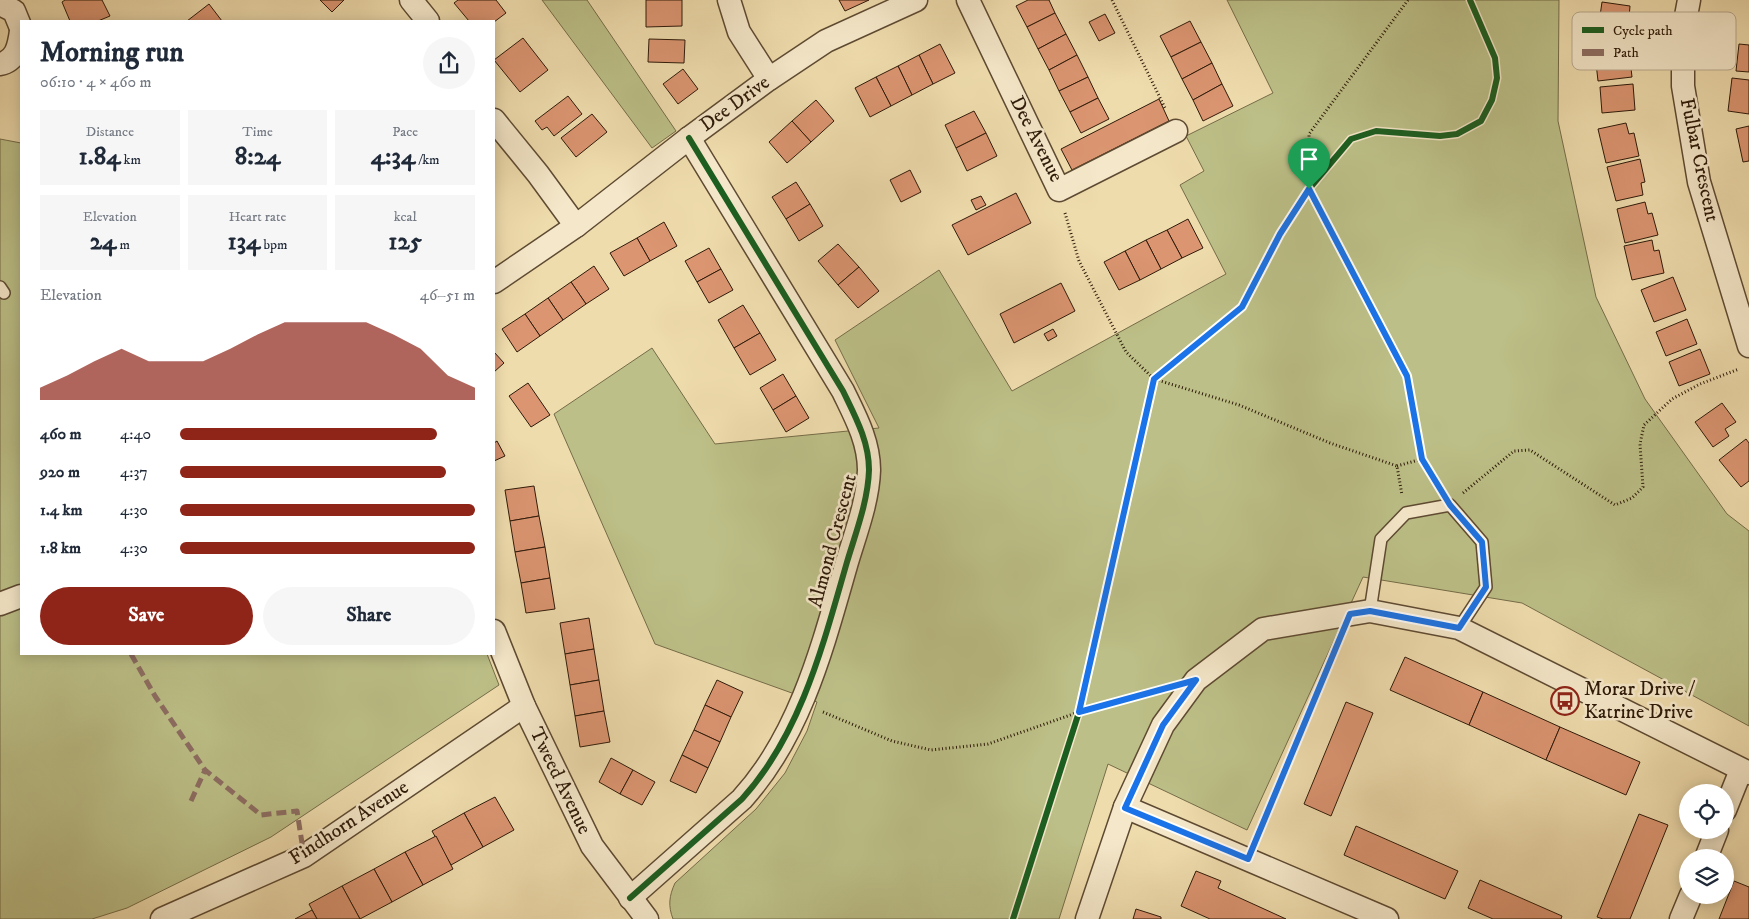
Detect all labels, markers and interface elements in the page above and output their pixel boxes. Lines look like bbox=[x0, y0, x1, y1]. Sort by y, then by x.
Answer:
legend bbox=[1572, 12, 1736, 70]
text: Cycle path bbox=[1613, 22, 1673, 40]
text: Morning run bbox=[40, 35, 184, 70]
button: share bbox=[423, 37, 475, 89]
text: Path bbox=[1613, 44, 1640, 62]
street label: Dee Drive bbox=[695, 70, 775, 138]
text: 06:10 · 4 × 460 m bbox=[40, 72, 152, 92]
street label: Dee Avenue bbox=[1004, 92, 1068, 186]
street label: Fulbar Crescent bbox=[1674, 96, 1724, 224]
text: Distance bbox=[86, 123, 134, 141]
text: Time bbox=[242, 123, 273, 141]
text: Pace bbox=[392, 123, 418, 141]
pin bbox=[1288, 138, 1330, 189]
text: 1.84 bbox=[79, 141, 121, 172]
text: 8:24 bbox=[235, 141, 280, 172]
text: 4:34 bbox=[371, 141, 415, 172]
icon: arrive bbox=[1295, 145, 1323, 173]
text: km bbox=[121, 151, 141, 169]
text: /km bbox=[415, 151, 440, 169]
text: Elevation bbox=[83, 208, 137, 226]
text: Heart rate bbox=[229, 208, 286, 226]
text: kcal bbox=[394, 208, 417, 226]
text: 24 bbox=[90, 226, 116, 257]
text: 134 bbox=[227, 226, 260, 257]
text: 125 bbox=[388, 226, 422, 257]
text: m bbox=[116, 236, 130, 254]
text: bpm bbox=[260, 236, 288, 254]
text: Elevation bbox=[40, 285, 102, 305]
text: 46–51 m bbox=[420, 285, 475, 305]
text: 460 m bbox=[40, 424, 82, 444]
text: 4:40 bbox=[120, 424, 151, 444]
text: 920 m bbox=[40, 462, 80, 482]
text: 4:37 bbox=[120, 462, 148, 482]
street label: Almond Crescent bbox=[803, 471, 863, 611]
text: 1.4 km bbox=[40, 500, 82, 520]
text: 4:30 bbox=[120, 500, 148, 520]
text: 1.8 km bbox=[40, 538, 81, 558]
text: 4:30 bbox=[120, 538, 148, 558]
button: Save bbox=[40, 587, 253, 645]
button: Share bbox=[263, 587, 475, 645]
place label: Morar Drive / Katrine Drive bbox=[1584, 677, 1695, 725]
bus stop icon: Morar Drive / Katrine Drive bbox=[1550, 686, 1580, 716]
street label: Tweed Avenue bbox=[523, 723, 597, 839]
street label: Findhorn Avenue bbox=[284, 775, 414, 871]
map controls bbox=[1679, 784, 1734, 904]
button: locate bbox=[1679, 784, 1734, 839]
button: layers bbox=[1679, 849, 1734, 904]

